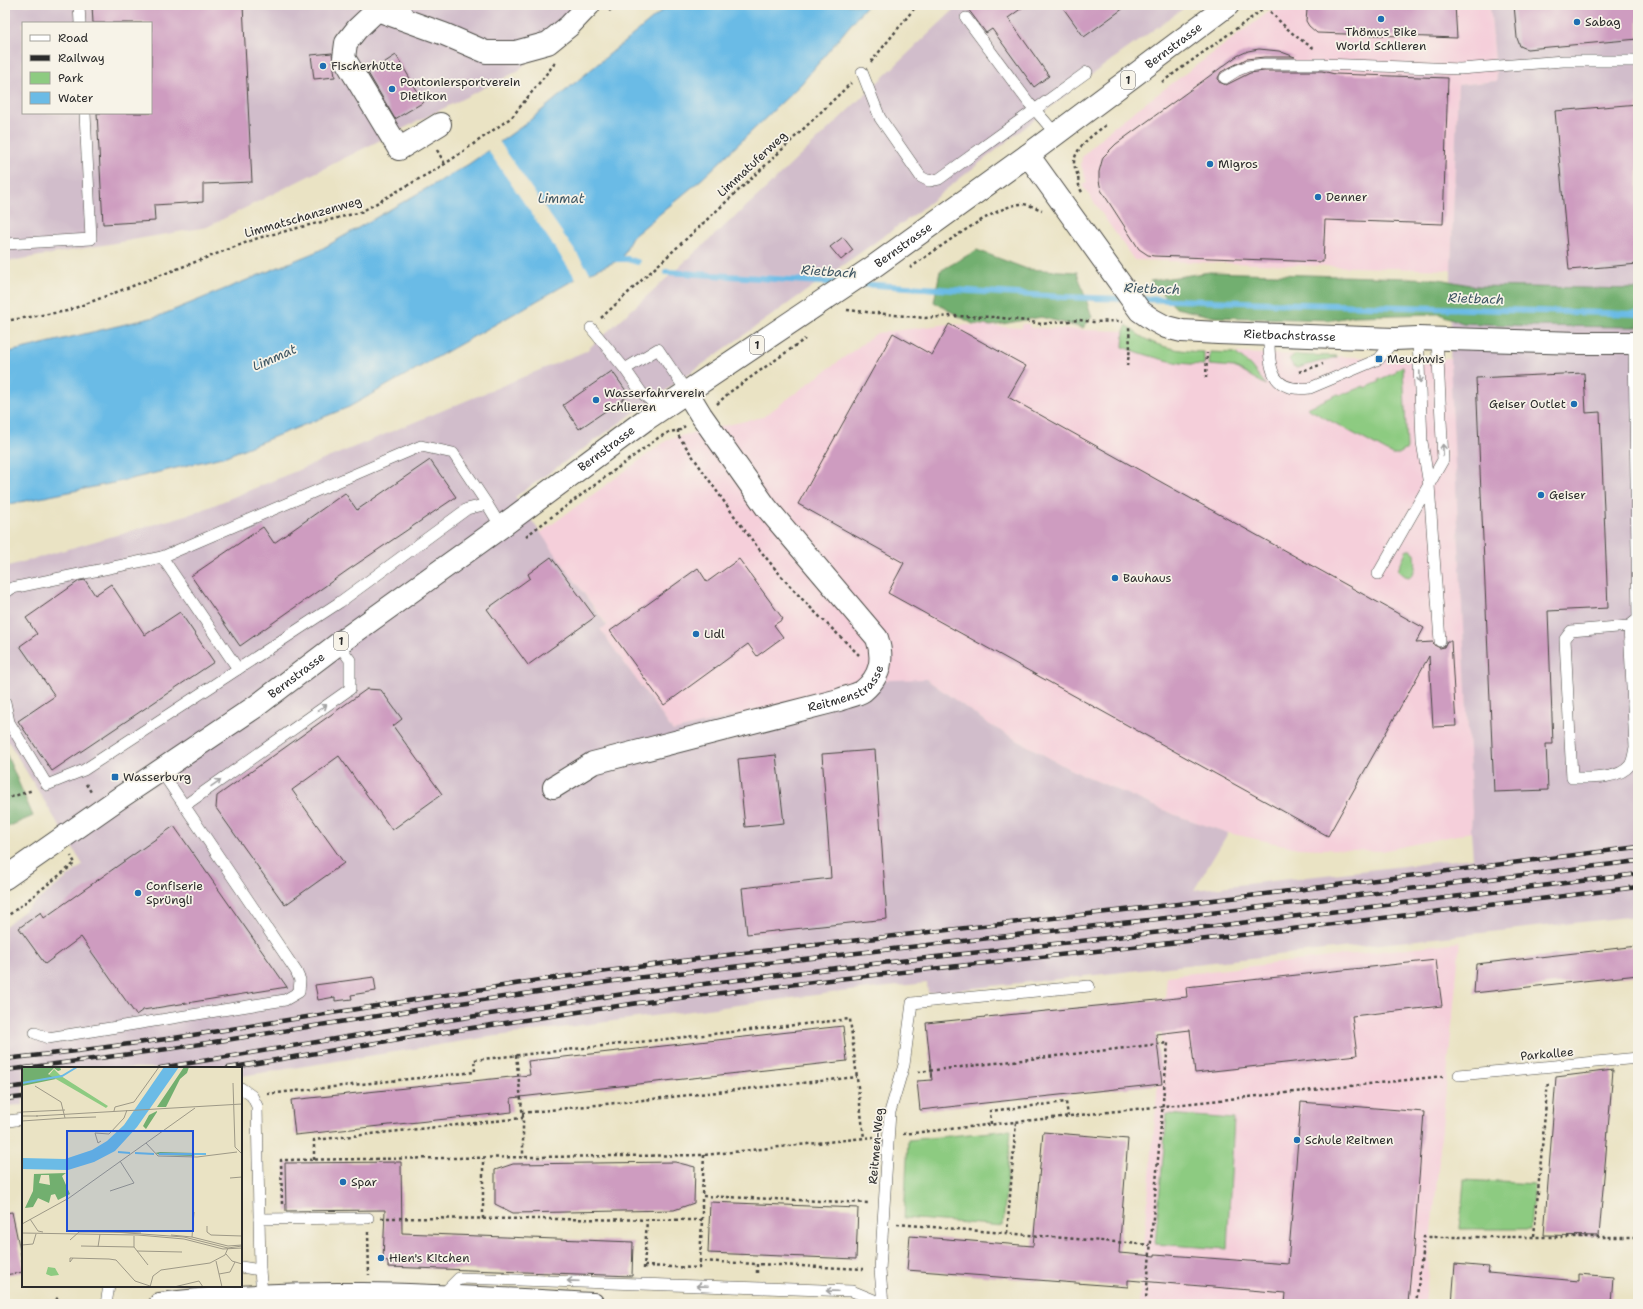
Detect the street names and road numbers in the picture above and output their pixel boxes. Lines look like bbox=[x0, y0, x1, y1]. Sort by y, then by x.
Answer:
street label: Bernstrasse bbox=[1142, 19, 1206, 72]
road number: 1 bbox=[1121, 71, 1135, 89]
street label: Limmatuferweg bbox=[714, 128, 790, 200]
street label: Limmatschanzenweg bbox=[243, 193, 363, 241]
street label: Bernstrasse bbox=[871, 219, 935, 271]
street label: Rietbachstrasse bbox=[1243, 326, 1336, 345]
road number: 1 bbox=[750, 336, 764, 354]
street label: Bernstrasse bbox=[574, 422, 638, 475]
road number: 1 bbox=[334, 632, 348, 650]
street label: Bernstrasse bbox=[265, 649, 328, 702]
street label: Reitmenstrasse bbox=[806, 663, 887, 716]
street label: Parkallee bbox=[1520, 1044, 1574, 1064]
street label: Reitmen-Weg bbox=[865, 1107, 887, 1185]

